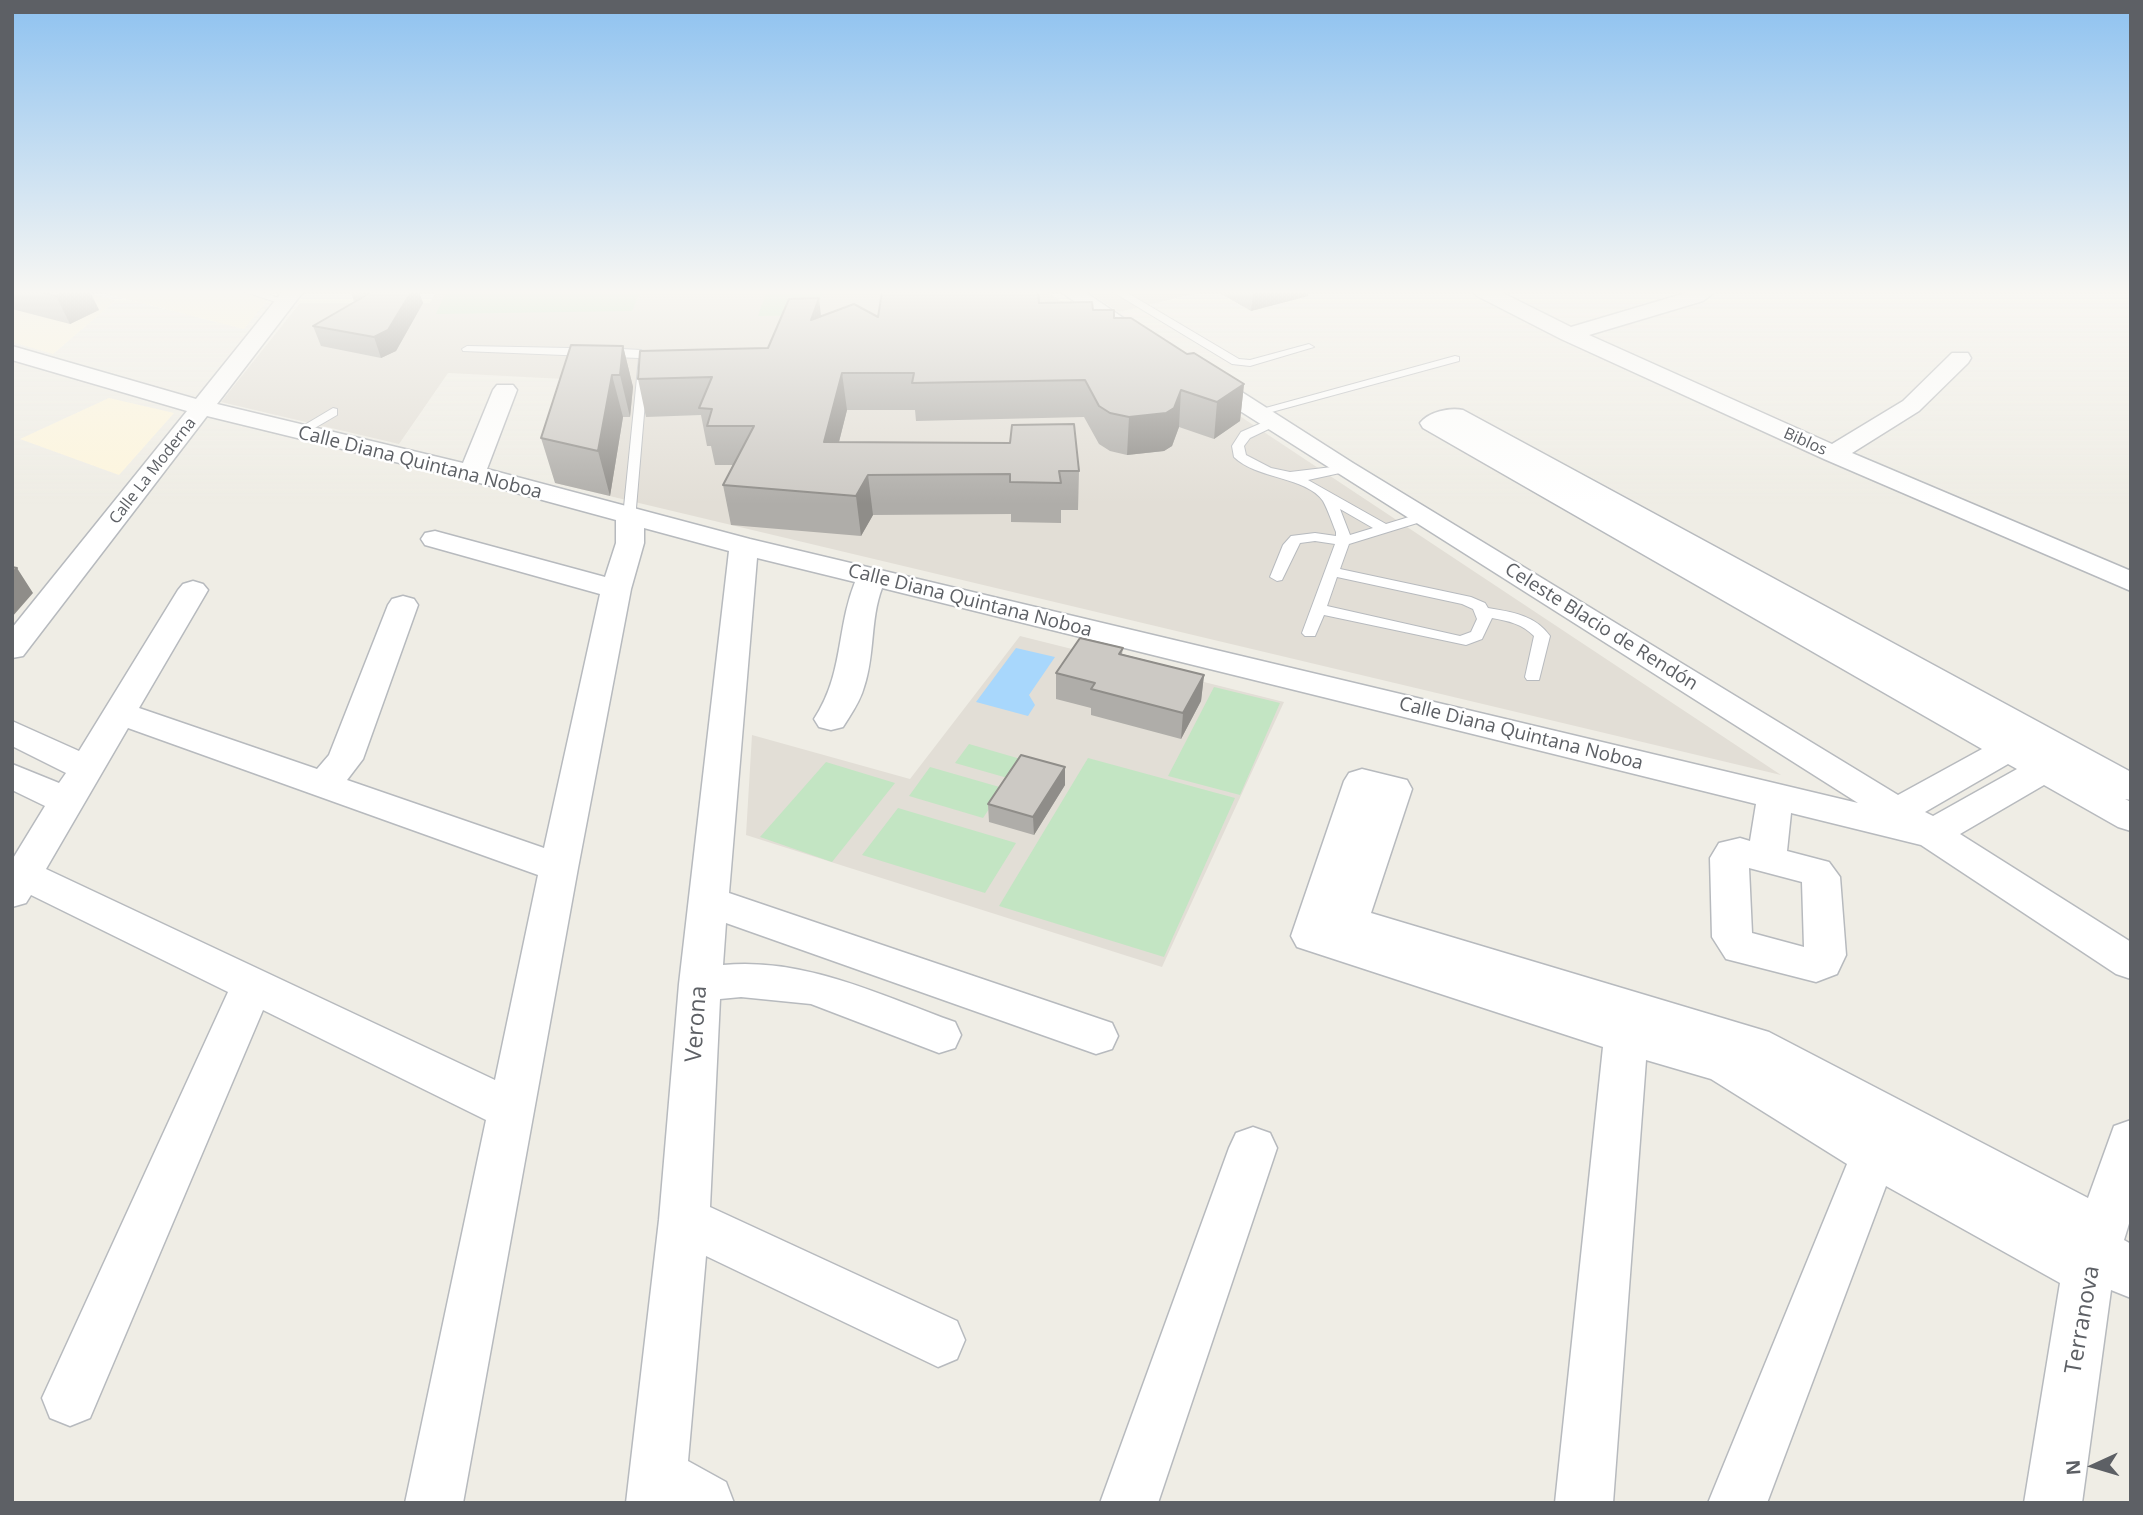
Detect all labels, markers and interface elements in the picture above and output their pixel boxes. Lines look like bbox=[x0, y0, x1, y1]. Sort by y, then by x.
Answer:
street label: Calle La Moderna bbox=[106, 414, 200, 528]
street label: Calle Diana Quintana Noboa bbox=[296, 422, 544, 504]
street label: Biblos bbox=[1780, 424, 1830, 460]
street label: Celeste Blacio de Rendón bbox=[1500, 558, 1702, 696]
street label: Calle Diana Quintana Noboa bbox=[846, 560, 1094, 642]
street label: Calle Diana Quintana Noboa bbox=[1397, 693, 1645, 775]
street label: Verona bbox=[681, 985, 713, 1063]
street label: Terranova bbox=[2060, 1264, 2106, 1376]
north arrow bbox=[2059, 1431, 2129, 1501]
text: N bbox=[2060, 1459, 2087, 1476]

